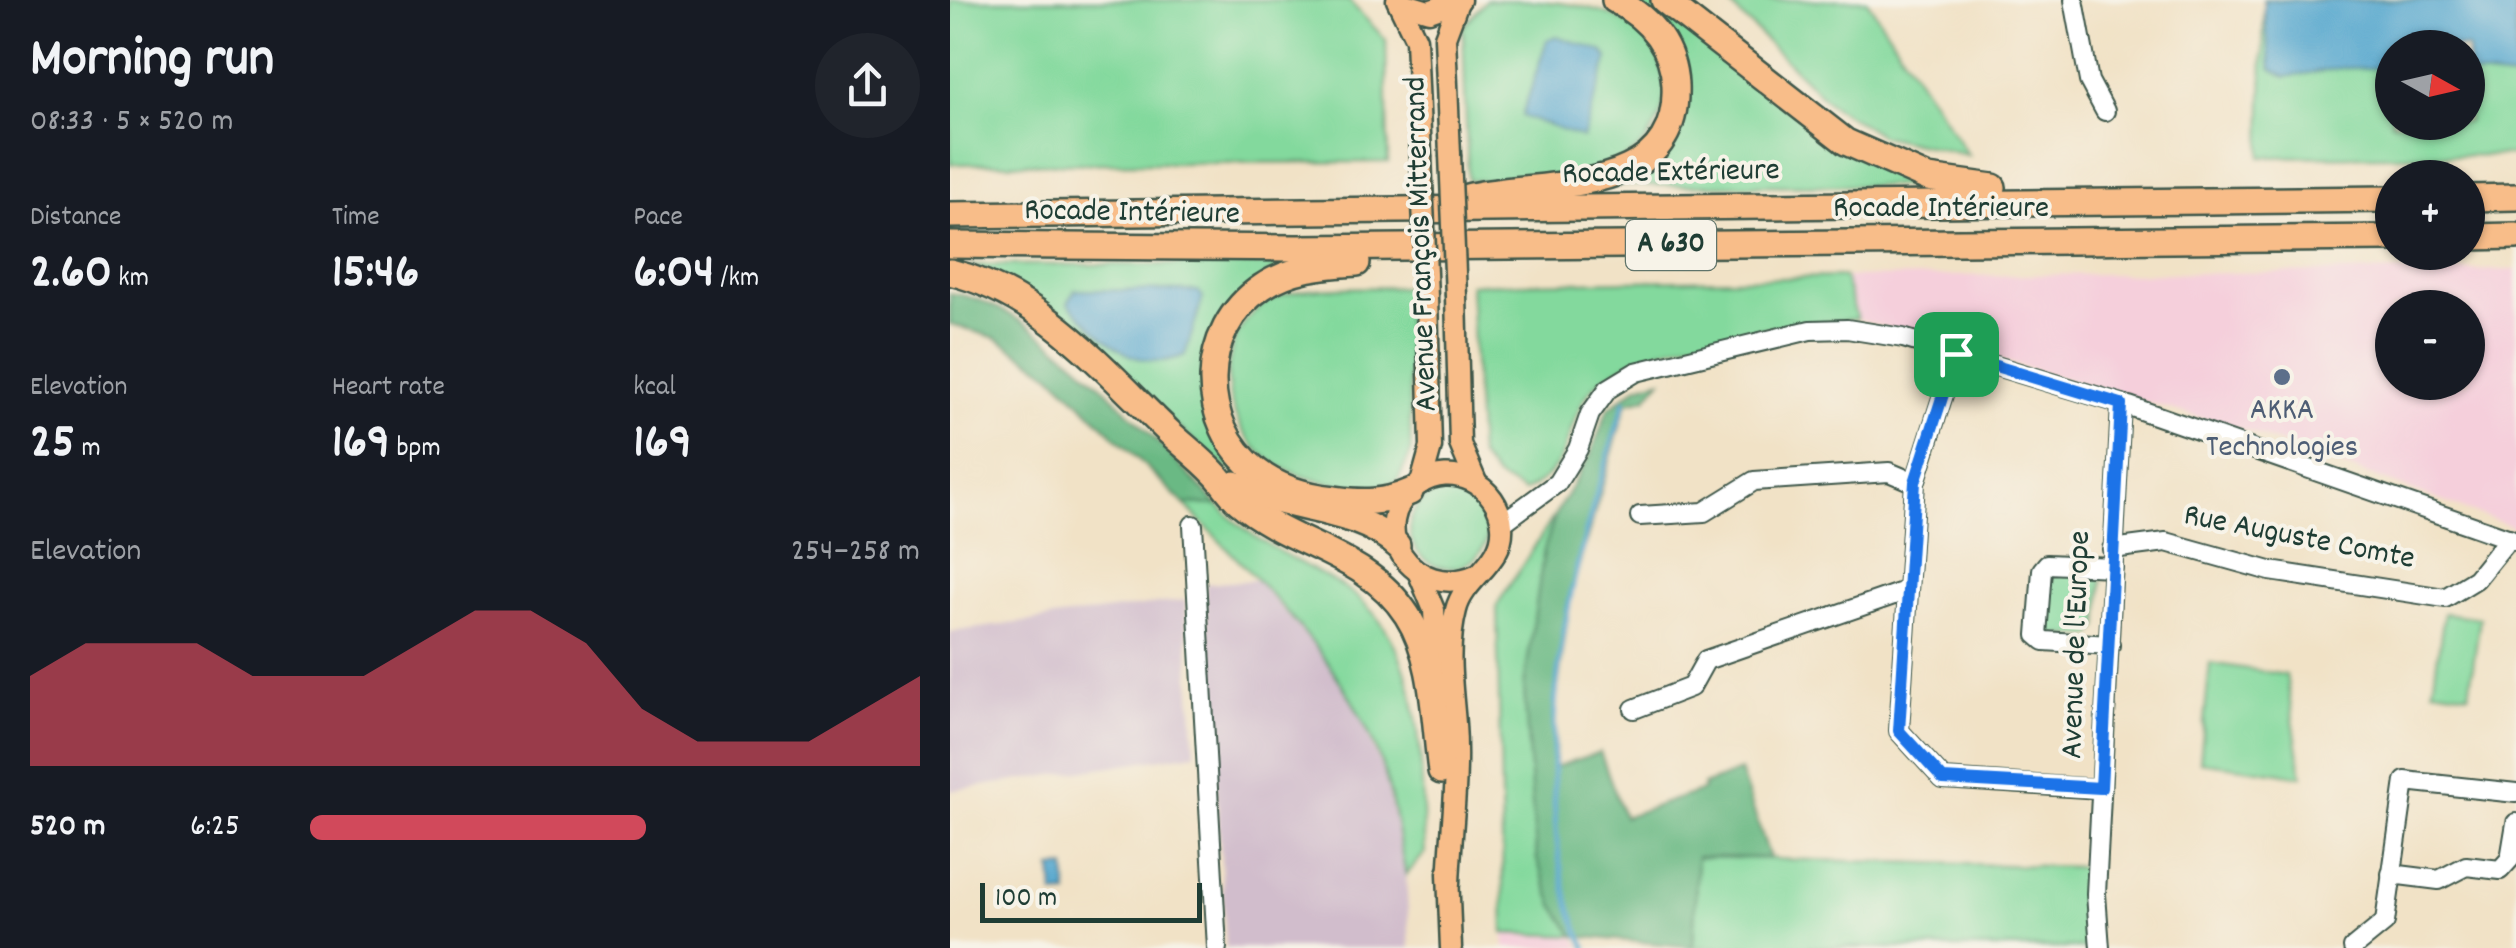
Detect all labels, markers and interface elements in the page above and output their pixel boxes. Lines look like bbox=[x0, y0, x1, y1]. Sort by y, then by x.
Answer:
text: Morning run bbox=[30, 23, 274, 102]
north arrow bbox=[2375, 30, 2485, 140]
map controls bbox=[2375, 30, 2485, 400]
button: share bbox=[815, 33, 920, 138]
street label: Avenue François Mitterrand bbox=[1394, 76, 1452, 412]
text: 08:33 · 5 × 520 m bbox=[30, 100, 234, 146]
street label: Rocade Extérieure bbox=[1562, 149, 1780, 199]
button: + bbox=[2375, 160, 2485, 270]
street label: Rocade Intérieure bbox=[1833, 187, 2049, 233]
street label: Rocade Intérieure bbox=[1024, 189, 1240, 239]
text: Distance bbox=[30, 199, 121, 239]
text: Time bbox=[332, 199, 380, 239]
text: Pace bbox=[633, 199, 683, 239]
road number: A 630 bbox=[1626, 220, 1716, 270]
text: 2.60 bbox=[30, 239, 112, 311]
text: 15:46 bbox=[332, 239, 419, 311]
text: 6:04 bbox=[633, 239, 714, 311]
text: km bbox=[112, 260, 149, 300]
text: /km bbox=[714, 260, 759, 300]
button: − bbox=[2375, 290, 2485, 400]
pin bbox=[1914, 312, 1999, 397]
icon: arrive bbox=[1929, 327, 1984, 382]
marker: AKKA Technologies bbox=[2271, 366, 2293, 388]
text: Elevation bbox=[30, 369, 127, 409]
text: Heart rate bbox=[332, 369, 445, 409]
text: kcal bbox=[633, 369, 676, 409]
place label: AKKA Technologies bbox=[2206, 389, 2358, 472]
text: 25 bbox=[30, 409, 75, 481]
text: 169 bbox=[332, 409, 390, 481]
text: 169 bbox=[633, 409, 692, 481]
text: m bbox=[75, 430, 101, 470]
text: bpm bbox=[390, 430, 441, 470]
street label: Rue Auguste Comte bbox=[2180, 494, 2418, 584]
text: Elevation bbox=[30, 530, 141, 576]
text: 254–258 m bbox=[791, 530, 920, 576]
street label: Avenue de l'Europe bbox=[2051, 530, 2105, 760]
text: 520 m bbox=[30, 805, 106, 851]
text: 6:25 bbox=[190, 805, 240, 851]
scale bar bbox=[980, 878, 1202, 922]
text: 100 m bbox=[995, 880, 1057, 920]

